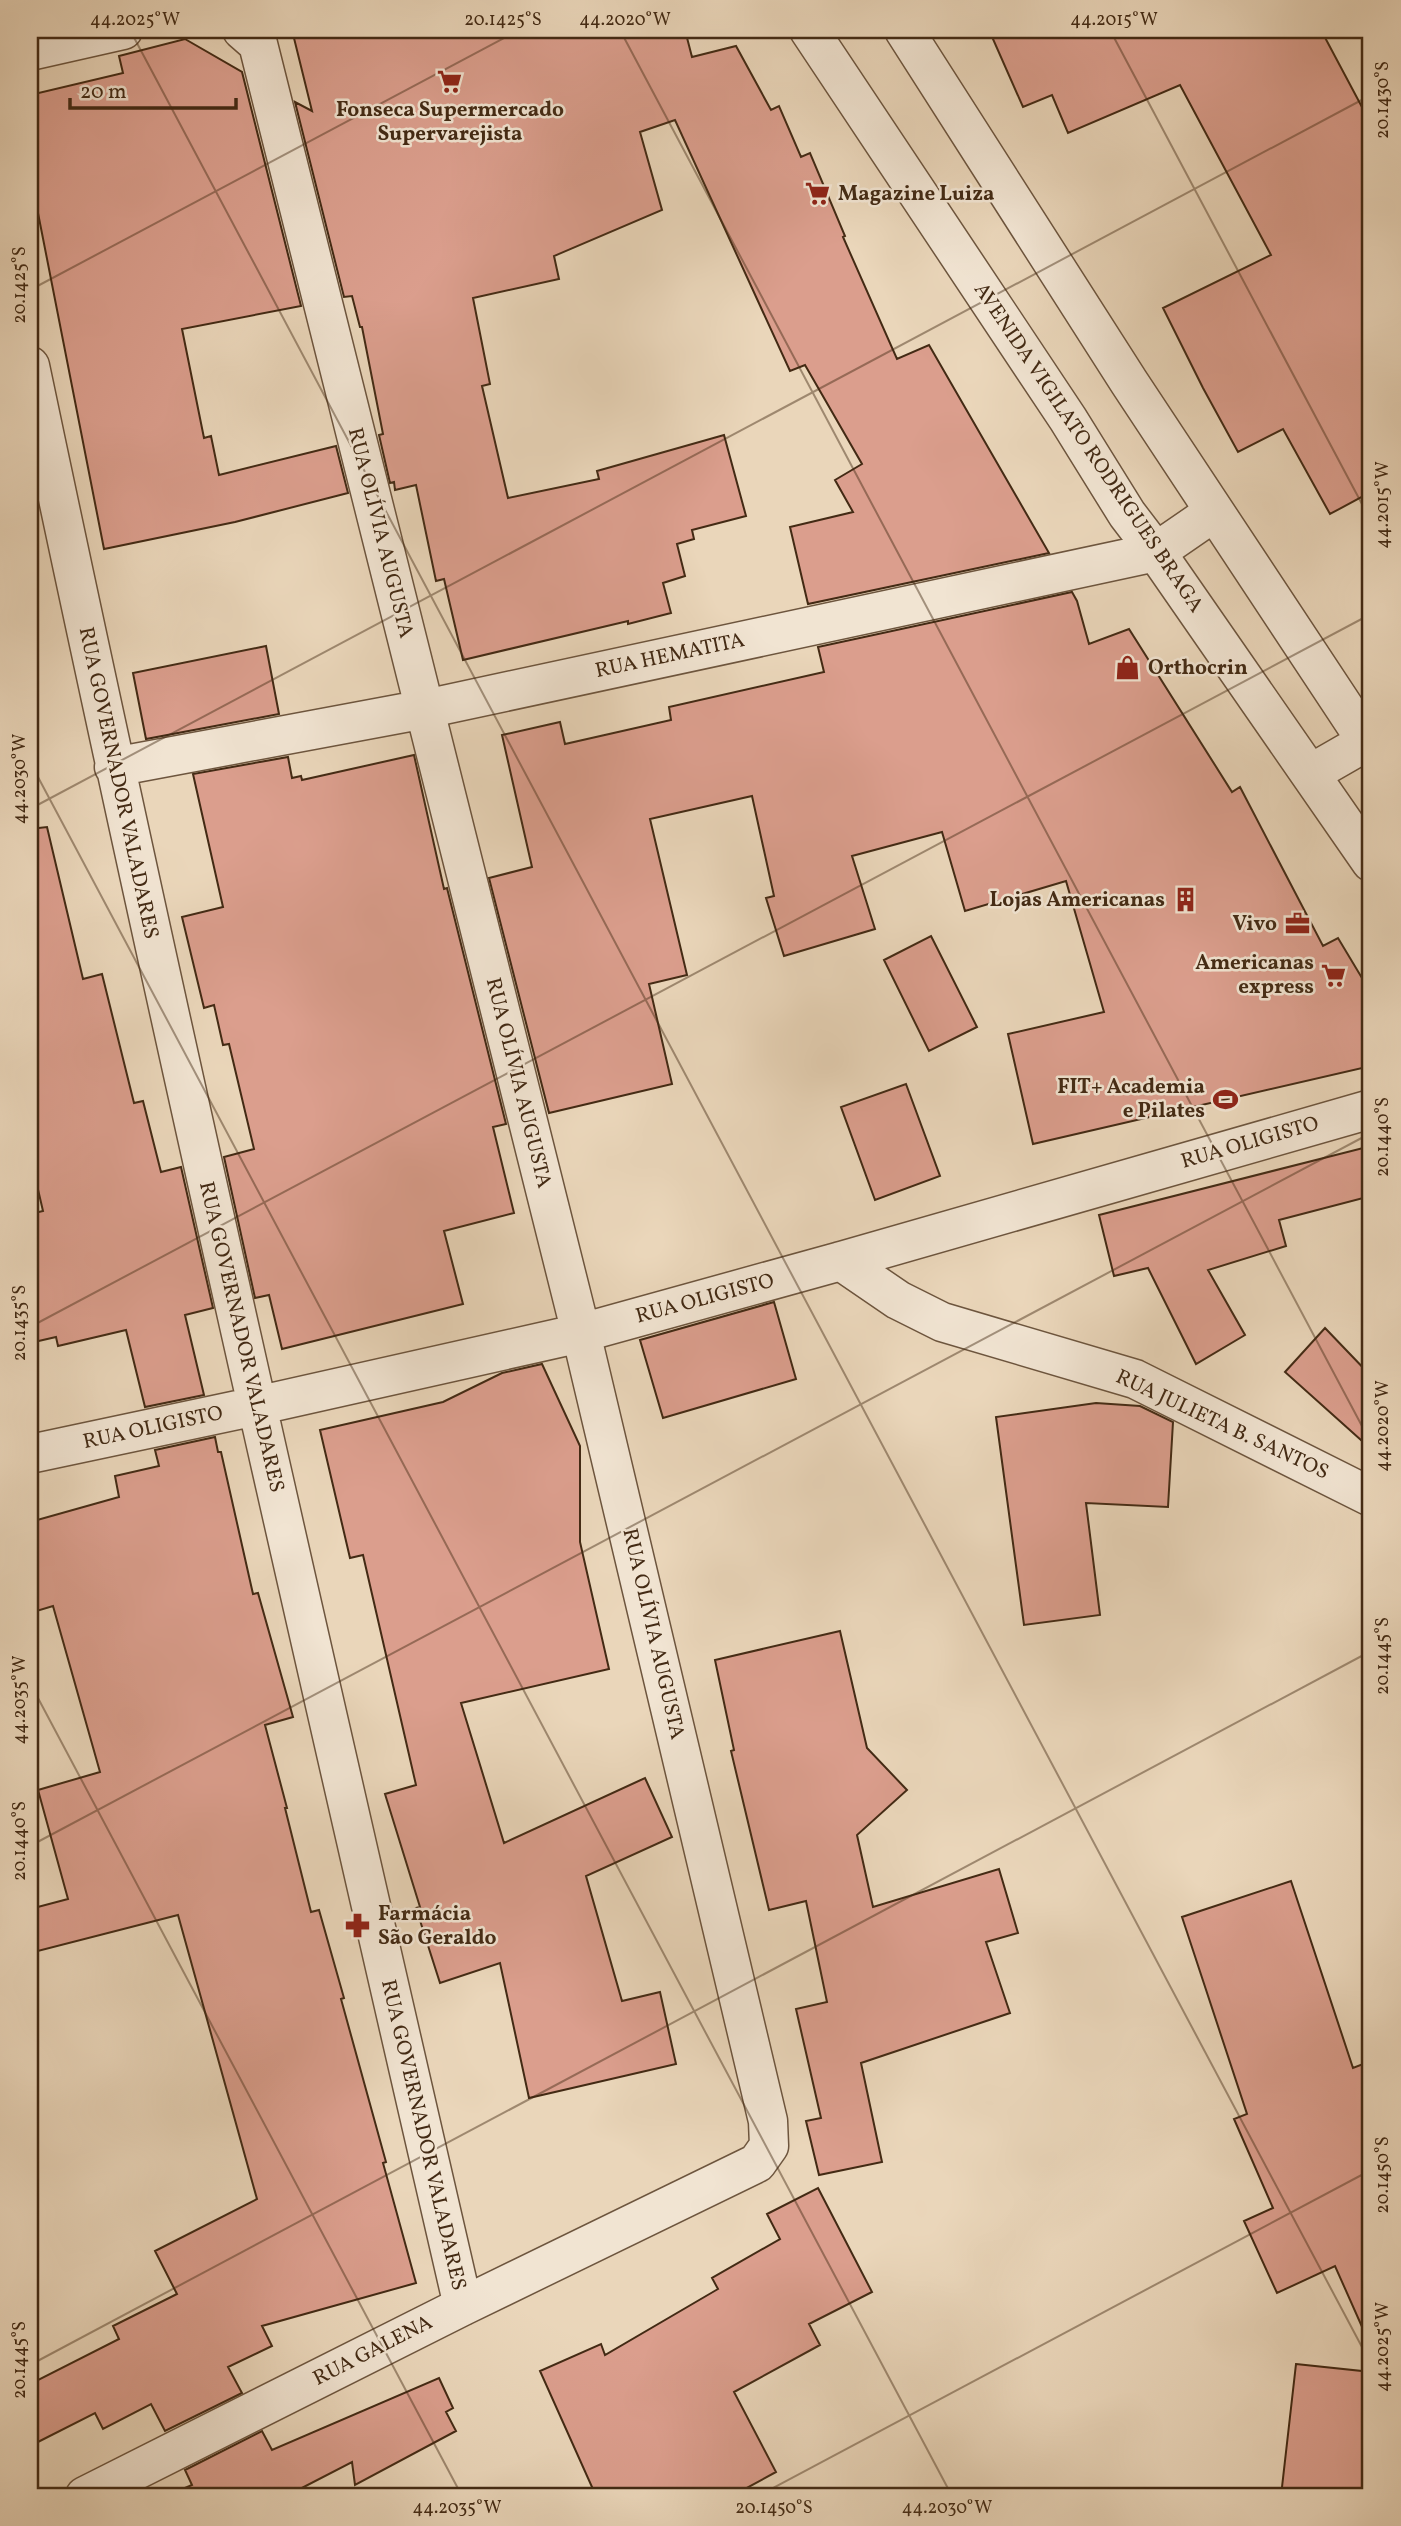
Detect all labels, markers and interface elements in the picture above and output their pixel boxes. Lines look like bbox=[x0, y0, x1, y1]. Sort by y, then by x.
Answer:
text: 44.2025°W bbox=[90, 8, 180, 33]
text: 20.1425°S bbox=[464, 8, 542, 33]
text: 44.2020°W bbox=[579, 8, 671, 33]
text: 44.2015°W bbox=[1070, 8, 1158, 33]
text: 20.1430°S bbox=[1371, 61, 1396, 139]
scale bar bbox=[70, 66, 236, 110]
supermarket icon: Fonseca Supermercado Supervarejista bbox=[436, 67, 464, 95]
text: 20 m bbox=[80, 78, 126, 107]
place label: Fonseca Supermercado Supervarejista bbox=[336, 96, 564, 149]
supermarket icon: Magazine Luiza bbox=[804, 180, 832, 208]
place label: Magazine Luiza bbox=[838, 180, 994, 209]
text: 20.1425°S bbox=[8, 246, 33, 324]
street label: AVENIDA VIGILATO RODRIGUES BRAGA bbox=[966, 277, 1210, 619]
street label: RUA OLÍVIA AUGUSTA bbox=[340, 425, 420, 642]
text: 44.2015°W bbox=[1371, 461, 1396, 549]
street label: RUA GOVERNADOR VALADARES bbox=[71, 624, 165, 942]
street label: RUA HEMATITA bbox=[593, 626, 748, 686]
shop icon: Orthocrin bbox=[1114, 654, 1142, 682]
place label: Orthocrin bbox=[1148, 654, 1248, 683]
text: 44.2030°W bbox=[8, 734, 33, 824]
place label: Lojas Americanas bbox=[990, 886, 1165, 915]
building icon: Lojas Americanas bbox=[1171, 886, 1199, 914]
place label: Vivo bbox=[1233, 910, 1277, 939]
office icon: Vivo bbox=[1283, 910, 1311, 938]
place label: Americanas express bbox=[1195, 949, 1314, 1002]
supermarket icon: Americanas express bbox=[1320, 961, 1348, 989]
street label: RUA OLÍVIA AUGUSTA bbox=[478, 975, 558, 1192]
place label: FIT+ Academia e Pilates bbox=[1057, 1073, 1205, 1126]
sports icon: FIT+ Academia e Pilates bbox=[1211, 1085, 1239, 1113]
text: 20.1440°S bbox=[1371, 1097, 1396, 1177]
street label: RUA OLIGISTO bbox=[1178, 1109, 1322, 1177]
street label: RUA GOVERNADOR VALADARES bbox=[191, 1179, 291, 1495]
street label: RUA OLIGISTO bbox=[633, 1267, 777, 1331]
text: 20.1435°S bbox=[8, 1285, 33, 1361]
street label: RUA JULIETA B. SANTOS bbox=[1111, 1363, 1333, 1487]
text: 44.2020°W bbox=[1371, 1380, 1396, 1472]
street label: RUA OLIGISTO bbox=[80, 1399, 226, 1457]
street label: RUA OLÍVIA AUGUSTA bbox=[615, 1525, 691, 1743]
text: 20.1445°S bbox=[1371, 1617, 1396, 1695]
text: 44.2035°W bbox=[8, 1655, 33, 1745]
text: 20.1440°S bbox=[8, 1801, 33, 1881]
place label: Farmácia São Geraldo bbox=[378, 1900, 497, 1953]
pharmacy icon: Farmácia São Geraldo bbox=[344, 1912, 372, 1940]
street label: RUA GOVERNADOR VALADARES bbox=[373, 1977, 473, 2293]
text: 20.1450°S bbox=[1371, 2136, 1396, 2214]
text: 44.2025°W bbox=[1371, 2302, 1396, 2392]
street label: RUA GALENA bbox=[308, 2308, 438, 2394]
text: 20.1445°S bbox=[8, 2321, 33, 2399]
text: 44.2035°W bbox=[412, 2496, 502, 2521]
text: 20.1450°S bbox=[735, 2496, 813, 2521]
text: 44.2030°W bbox=[902, 2496, 992, 2521]

